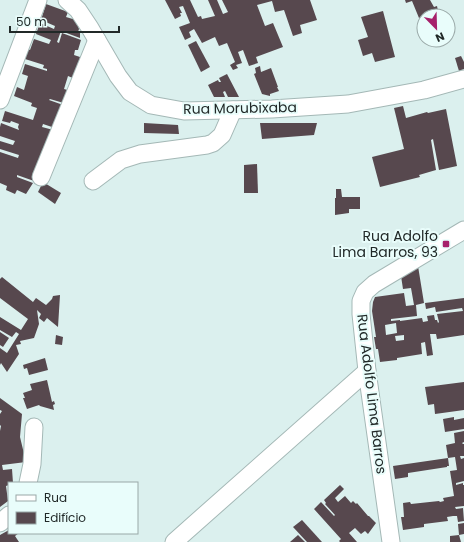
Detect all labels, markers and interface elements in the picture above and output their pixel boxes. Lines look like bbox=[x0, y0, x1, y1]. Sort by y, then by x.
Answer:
scale bar bbox=[10, 8, 119, 34]
north arrow bbox=[416, 8, 456, 48]
text: 50 m bbox=[16, 13, 47, 30]
text: N bbox=[433, 28, 447, 46]
street label: Rua Morubixaba bbox=[183, 97, 297, 119]
place label: Rua Adolfo Lima Barros, 93 bbox=[333, 226, 438, 262]
marker: Rua Adolfo Lima Barros, 93 bbox=[441, 239, 451, 249]
street label: Rua Adolfo Lima Barros bbox=[352, 313, 392, 475]
legend bbox=[8, 482, 138, 534]
text: Rua bbox=[44, 489, 67, 506]
text: Edifício bbox=[44, 509, 86, 526]

